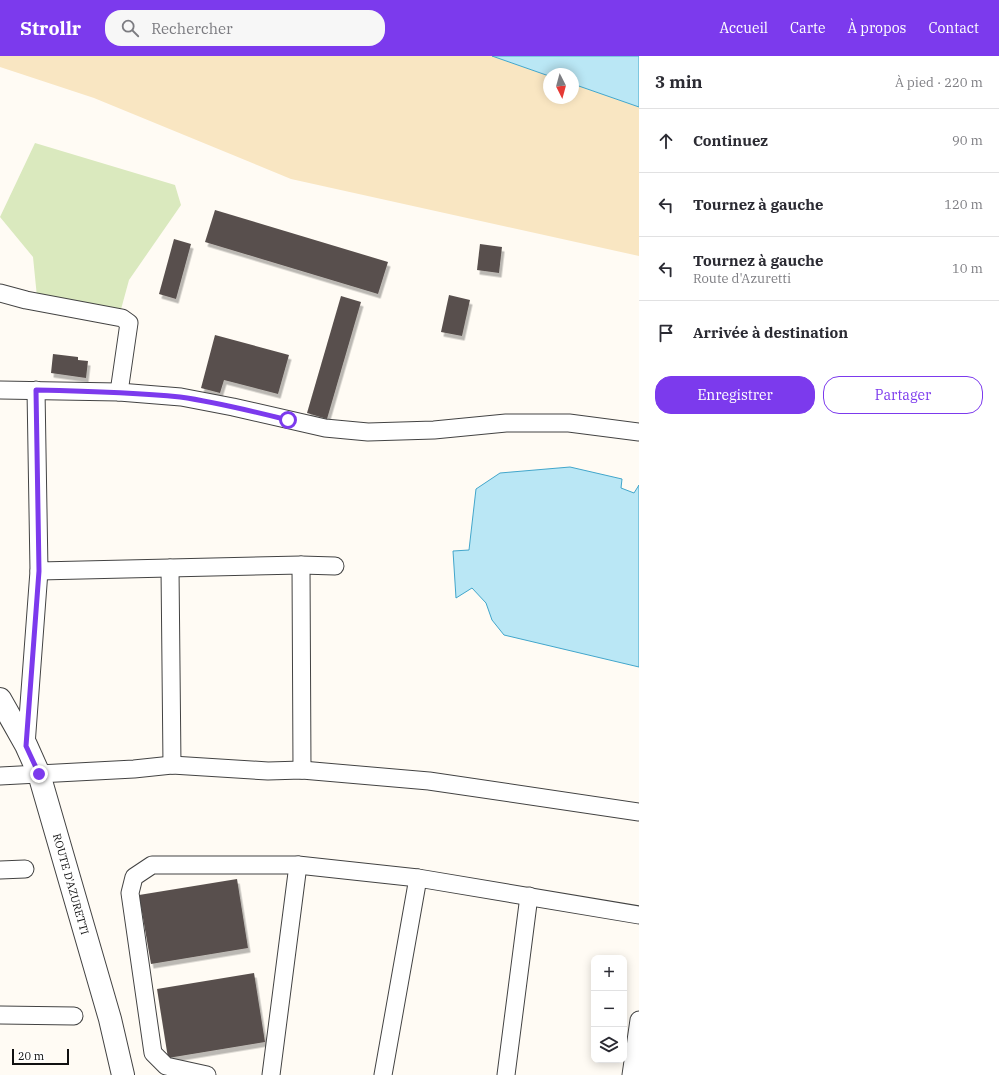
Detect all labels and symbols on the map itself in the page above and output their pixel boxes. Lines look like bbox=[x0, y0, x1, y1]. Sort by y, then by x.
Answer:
north arrow bbox=[543, 68, 579, 104]
route start bbox=[279, 411, 297, 429]
route end bbox=[30, 765, 48, 783]
street label: ROUTE D'AZURETTI bbox=[50, 832, 92, 936]
scale bar bbox=[12, 1047, 69, 1066]

